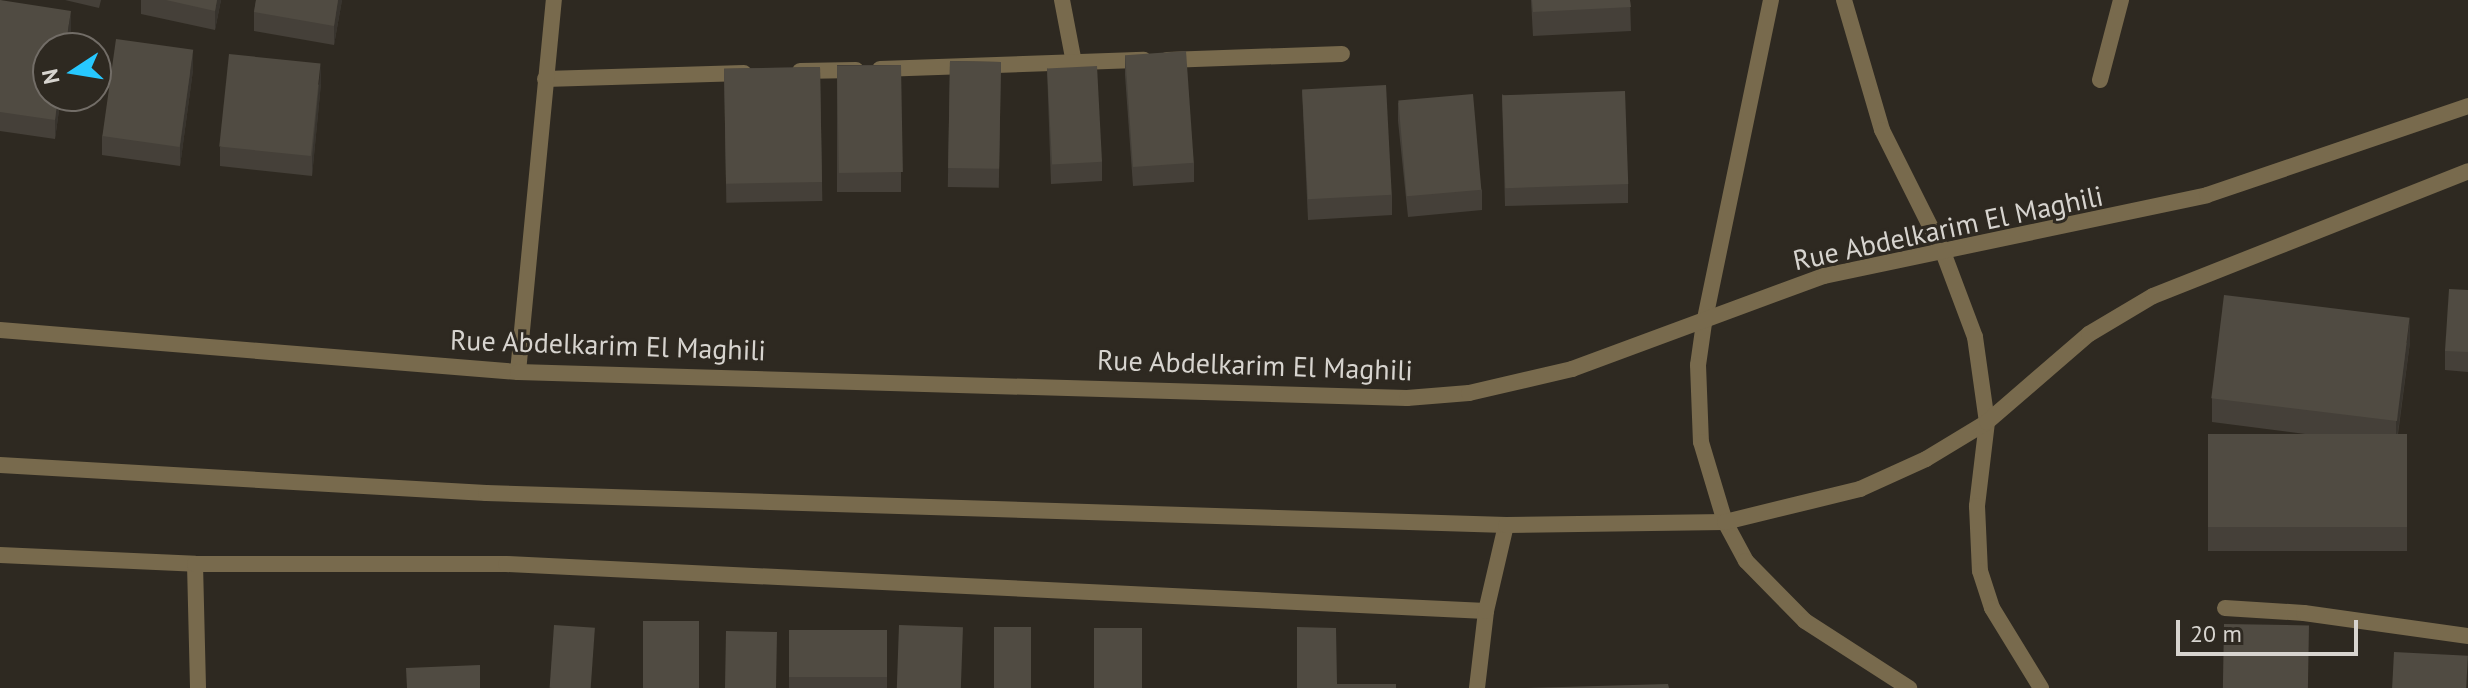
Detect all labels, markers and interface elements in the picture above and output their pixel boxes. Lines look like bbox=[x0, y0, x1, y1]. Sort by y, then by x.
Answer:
north arrow bbox=[32, 32, 112, 112]
text: N bbox=[35, 67, 66, 87]
street label: Rue Abdelkarim El Maghili bbox=[1790, 179, 2106, 277]
street label: Rue Abdelkarim El Maghili bbox=[449, 323, 767, 367]
street label: Rue Abdelkarim El Maghili bbox=[1096, 343, 1414, 387]
scale bar bbox=[2180, 604, 2362, 654]
text: 20 m bbox=[2190, 618, 2242, 649]

